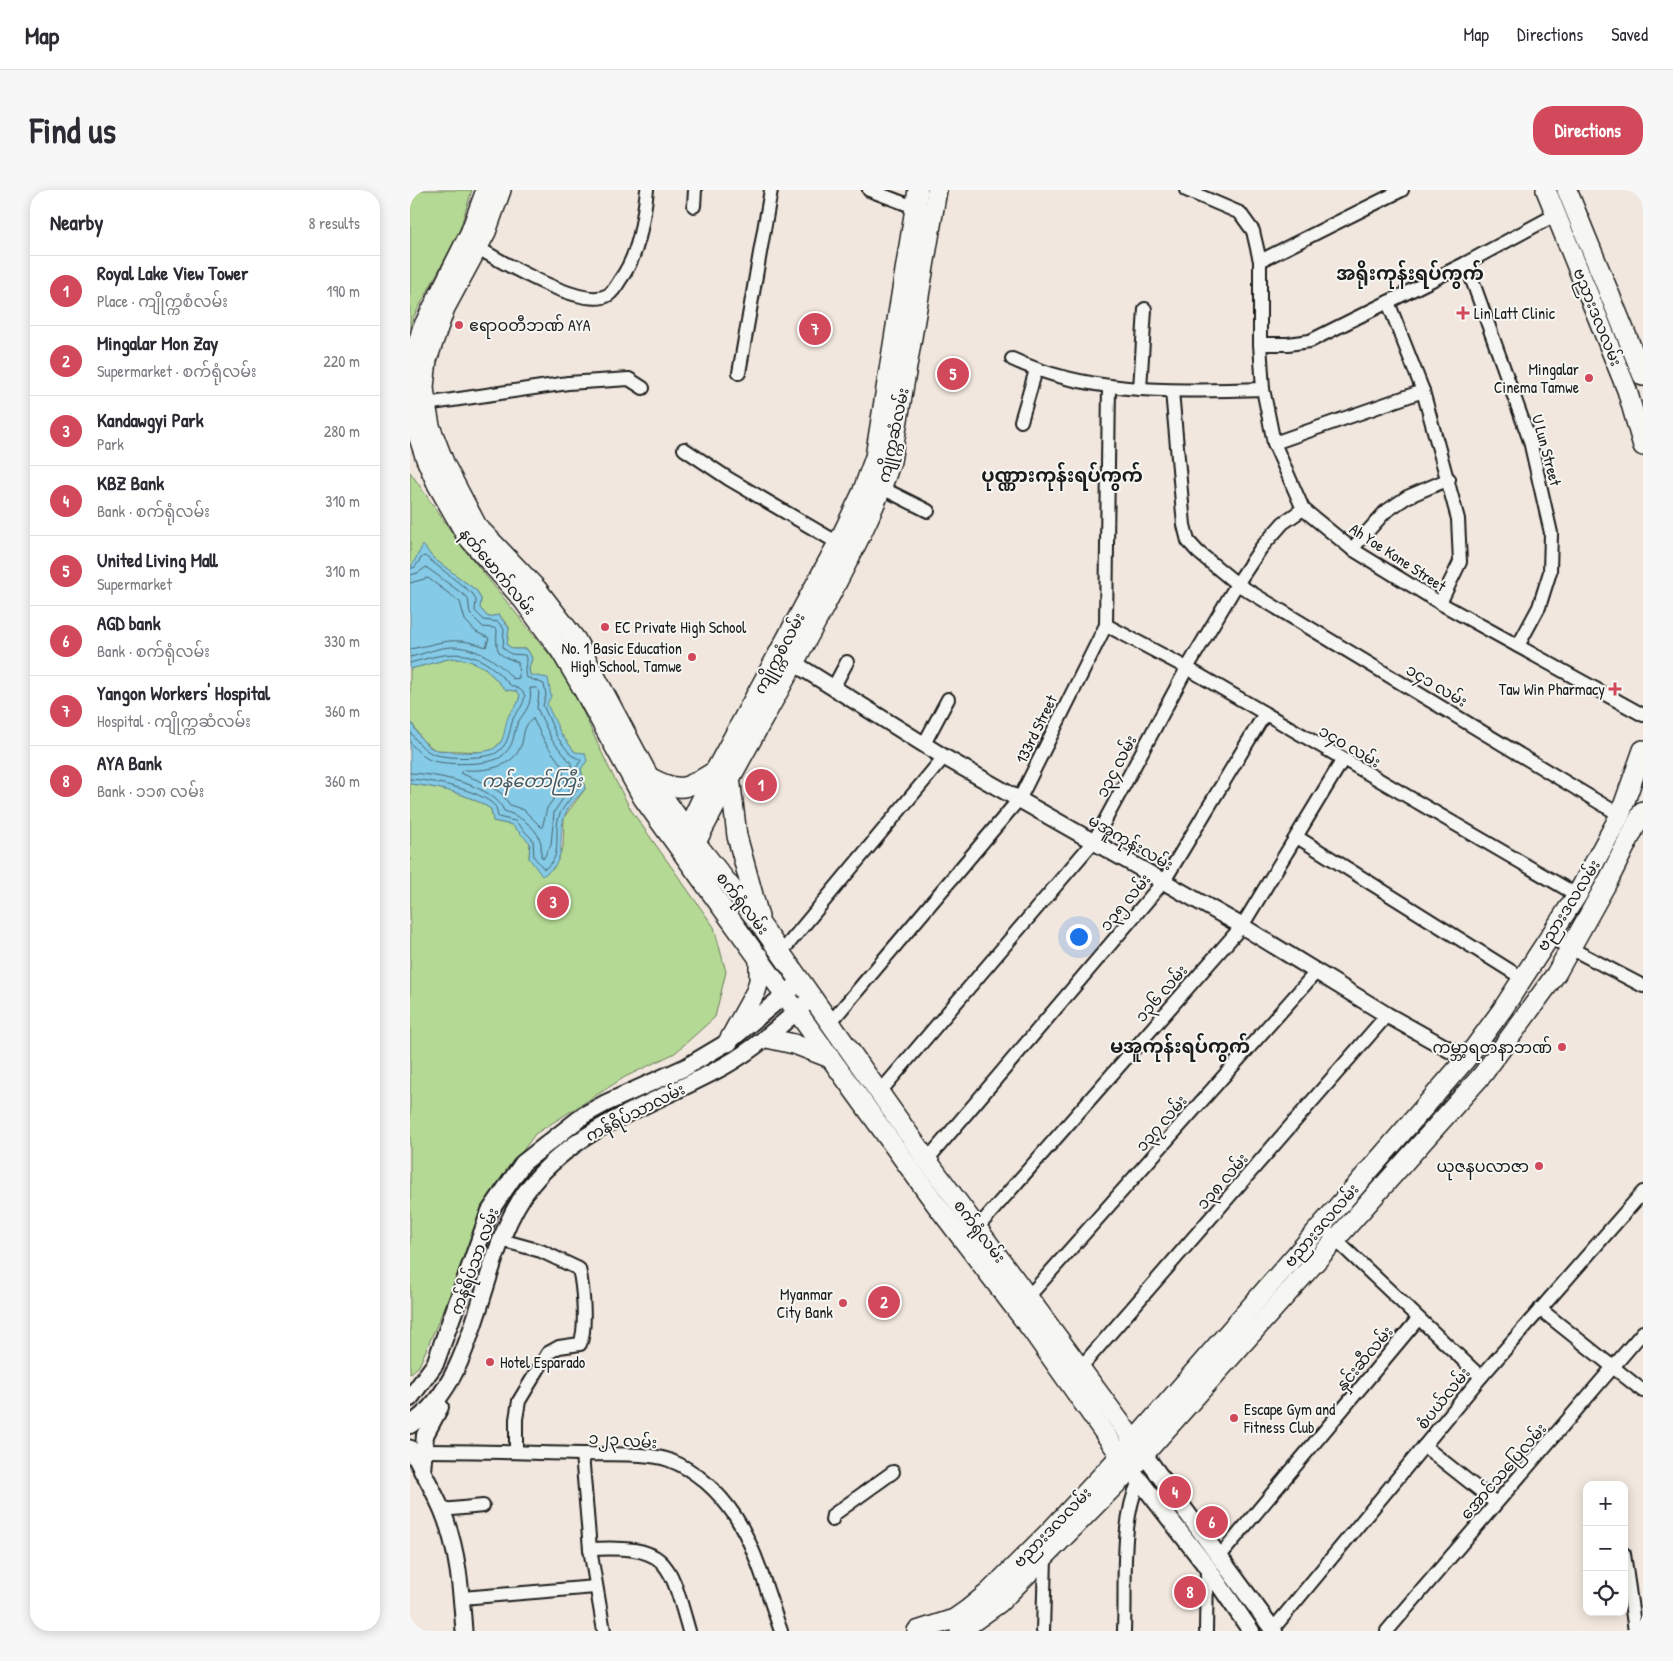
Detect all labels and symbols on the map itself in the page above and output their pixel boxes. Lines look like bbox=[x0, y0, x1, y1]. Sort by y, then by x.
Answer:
district label: အရိုးကုန်းရပ်ကွက် bbox=[1336, 260, 1484, 289]
street label: ဗညားဒလလမ်း bbox=[1566, 265, 1628, 370]
place label: Lin Latt Clinic bbox=[1474, 302, 1556, 324]
marker: Lin Latt Clinic bbox=[1456, 306, 1470, 320]
pin: 7 bbox=[799, 310, 831, 348]
place label: ဧရာဝတီဘဏ် AYA bbox=[469, 314, 591, 339]
marker: ဧရာဝတီဘဏ် AYA bbox=[453, 319, 465, 331]
pin: 5 bbox=[937, 355, 969, 393]
place label: Mingalar Cinema Tamwe bbox=[1494, 358, 1580, 398]
marker: Mingalar Cinema Tamwe bbox=[1583, 372, 1595, 384]
street label: ကျိုက္ကဆံလမ်း bbox=[872, 385, 917, 485]
street label: U Lun Street bbox=[1527, 412, 1567, 489]
district label: ပုဏ္ဏားကုန်းရပ်ကွက် bbox=[981, 462, 1143, 491]
street label: Ah Yoe Kone Street bbox=[1345, 518, 1451, 597]
street label: နတ်မောက်လမ်း bbox=[453, 523, 541, 621]
street label: ကျိုက္ကစံလမ်း bbox=[748, 608, 812, 699]
place label: EC Private High School bbox=[615, 616, 747, 638]
marker: EC Private High School bbox=[599, 621, 611, 633]
place label: No. 1 Basic Education High School, Tamwe bbox=[561, 637, 683, 677]
marker: No. 1 Basic Education High School, Tamwe bbox=[686, 651, 698, 663]
street label: ၁၄၁ လမ်း bbox=[1401, 658, 1472, 714]
place label: Taw Win Pharmacy bbox=[1499, 678, 1605, 700]
marker: Taw Win Pharmacy bbox=[1609, 683, 1621, 695]
street label: 133rd Street bbox=[1010, 691, 1062, 767]
street label: ၁၄၀ လမ်း bbox=[1313, 719, 1385, 775]
street label: ၁၃၄ လမ်း bbox=[1090, 731, 1144, 803]
pin: 1 bbox=[745, 766, 777, 804]
water label: ကန်တော်ကြီး bbox=[482, 768, 584, 796]
street label: မအူကုန်းလမ်း bbox=[1082, 809, 1178, 879]
street label: ဗညားဒလလမ်း bbox=[1531, 855, 1607, 957]
street label: စက်ရုံလမ်း bbox=[708, 867, 774, 941]
street label: ၁၃၅ လမ်း bbox=[1094, 869, 1158, 937]
pin: 3 bbox=[537, 883, 569, 921]
your location bbox=[1066, 924, 1092, 950]
street label: ၁၃၆ လမ်း bbox=[1130, 960, 1194, 1028]
district label: မအူကုန်းရပ်ကွက် bbox=[1110, 1033, 1250, 1062]
place label: ကမ္ဘာ့ရတနာဘဏ် bbox=[1432, 1036, 1552, 1061]
marker: ကမ္ဘာ့ရတနာဘဏ် bbox=[1556, 1041, 1568, 1053]
street label: ကန်ရိပ်သာလမ်း bbox=[582, 1078, 690, 1149]
street label: ၁၃၇ လမ်း bbox=[1130, 1090, 1194, 1158]
street label: ၁၃၈ လမ်း bbox=[1191, 1148, 1255, 1216]
place label: ယုဇနပလာဇာ bbox=[1437, 1155, 1529, 1181]
marker: ယုဇနပလာဇာ bbox=[1533, 1160, 1545, 1172]
street label: ဗညားဒလလမ်း bbox=[1279, 1179, 1366, 1273]
street label: စက်ရုံလမ်း bbox=[946, 1195, 1011, 1270]
street label: ကန်ရိပ်သာ လမ်း bbox=[444, 1204, 506, 1319]
place label: Myanmar City Bank bbox=[776, 1283, 833, 1323]
pin: 2 bbox=[868, 1283, 900, 1321]
marker: Myanmar City Bank bbox=[837, 1297, 849, 1309]
street label: နှင်းဆီလမ်း bbox=[1330, 1321, 1401, 1398]
place label: Hotel Esparado bbox=[500, 1351, 586, 1373]
marker: Hotel Esparado bbox=[484, 1356, 496, 1368]
street label: စံပယ်လမ်း bbox=[1411, 1362, 1475, 1434]
place label: Escape Gym and Fitness Club bbox=[1243, 1398, 1335, 1438]
marker: Escape Gym and Fitness Club bbox=[1228, 1412, 1240, 1424]
street label: အောင်သပြေလမ်း bbox=[1455, 1418, 1553, 1526]
street label: ၁၂၃ လမ်း bbox=[588, 1427, 658, 1456]
pin: 4 bbox=[1159, 1473, 1191, 1511]
street label: ဗညားဒလလမ်း bbox=[1008, 1482, 1098, 1574]
pin: 6 bbox=[1196, 1503, 1228, 1541]
pin: 8 bbox=[1174, 1573, 1206, 1611]

